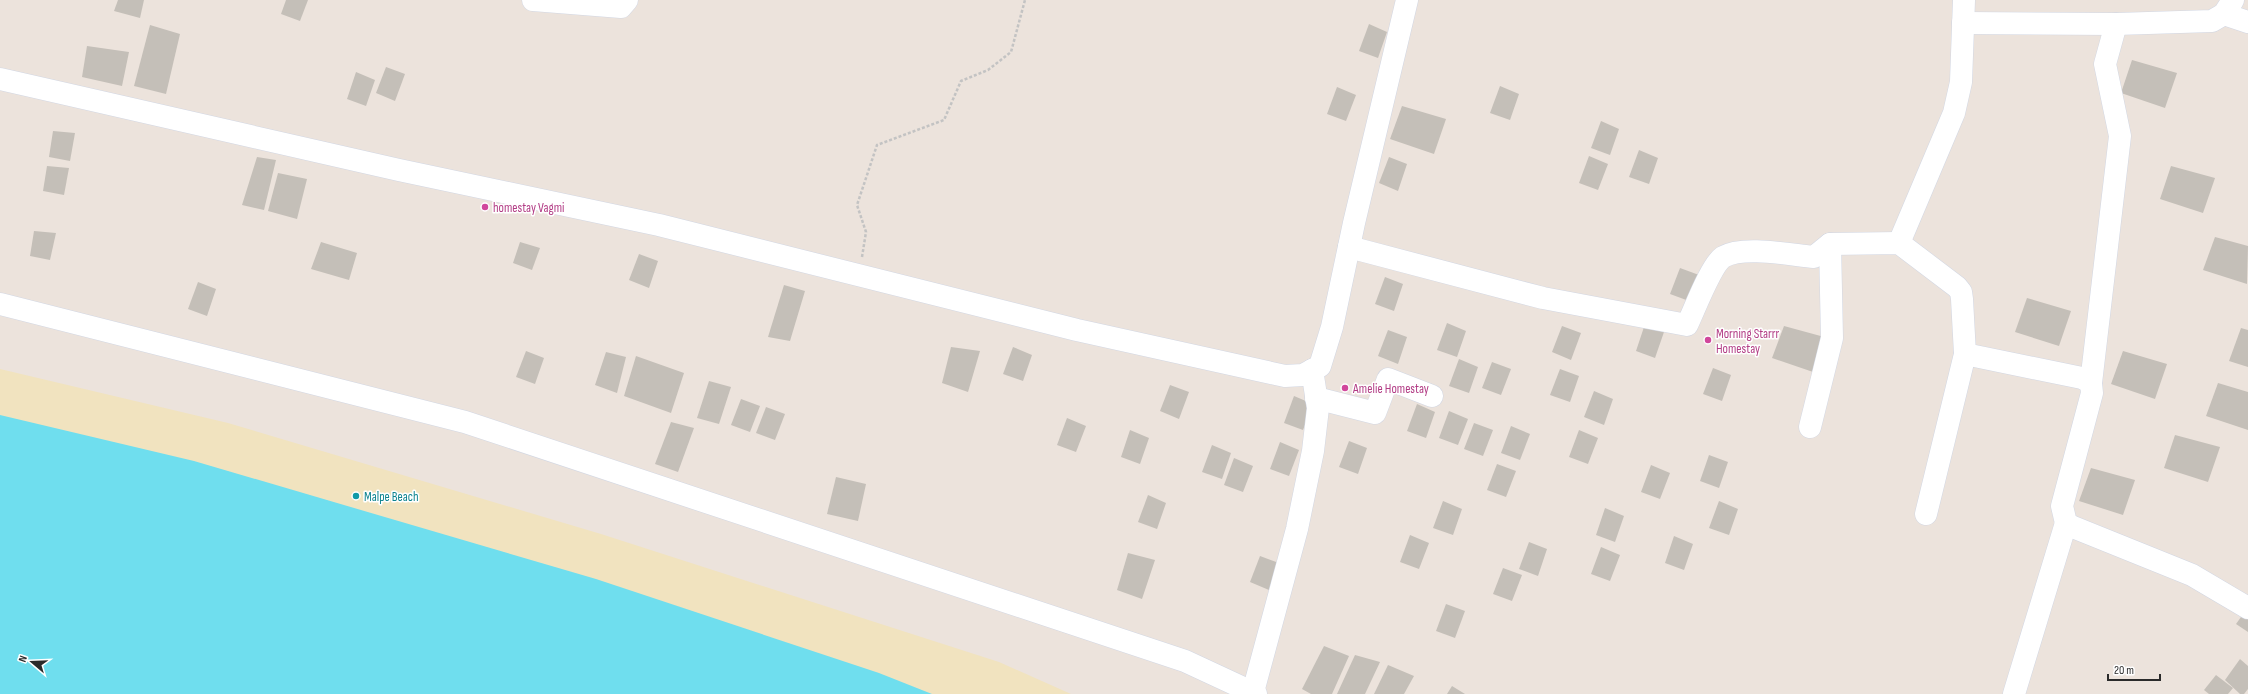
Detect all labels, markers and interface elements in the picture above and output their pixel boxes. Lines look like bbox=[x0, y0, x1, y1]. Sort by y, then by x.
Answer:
place label: homestay Vagmi bbox=[493, 200, 565, 216]
marker: homestay Vagmi bbox=[480, 202, 490, 212]
place label: Morning Starrr Homestay bbox=[1716, 326, 1780, 357]
marker: Morning Starrr Homestay bbox=[1703, 335, 1713, 345]
place label: Amelie Homestay bbox=[1352, 381, 1429, 397]
marker: Amelie Homestay bbox=[1340, 383, 1350, 393]
place label: Malpe Beach bbox=[364, 489, 419, 505]
marker: Malpe Beach bbox=[351, 491, 361, 501]
north arrow bbox=[12, 642, 52, 682]
text: N bbox=[16, 654, 30, 664]
scale bar bbox=[2108, 656, 2160, 682]
text: 20 m bbox=[2114, 663, 2134, 678]

